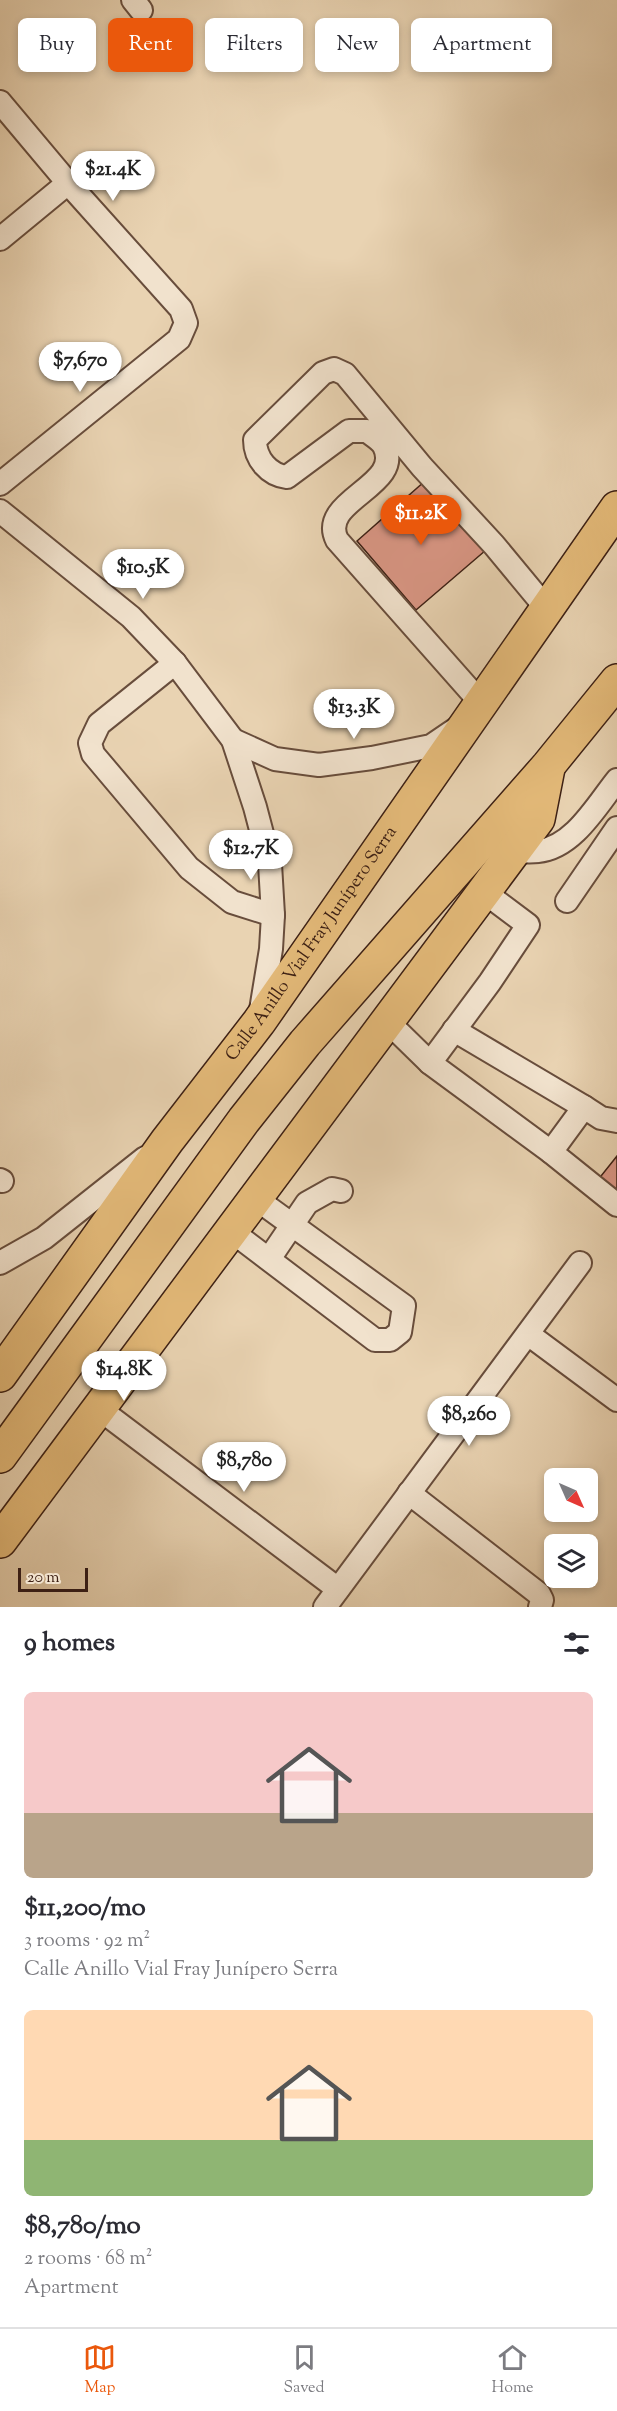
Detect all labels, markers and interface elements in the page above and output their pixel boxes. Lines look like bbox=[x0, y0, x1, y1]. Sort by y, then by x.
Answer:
chip: Buy bbox=[18, 18, 96, 72]
chip: Rent bbox=[108, 18, 193, 72]
chip: Filters bbox=[205, 18, 303, 72]
chip: New bbox=[315, 18, 399, 72]
chip: Apartment bbox=[411, 18, 552, 72]
pin: $21.4K bbox=[64, 151, 162, 202]
text: $21.4K bbox=[85, 156, 141, 185]
pin: $7,670 bbox=[31, 342, 129, 393]
text: $7,670 bbox=[53, 347, 107, 376]
pin: $11.2K bbox=[372, 495, 470, 546]
text: $11.2K bbox=[394, 500, 448, 529]
pin: $10.5K bbox=[94, 549, 192, 600]
text: $10.5K bbox=[116, 554, 170, 583]
pin: $13.3K bbox=[305, 689, 403, 740]
text: $13.3K bbox=[327, 694, 381, 723]
street label: Calle Anillo Vial Fray Junípero Serra bbox=[220, 821, 404, 1067]
pin: $12.7K bbox=[202, 830, 300, 881]
text: $12.7K bbox=[223, 835, 279, 864]
pin: $14.8K bbox=[75, 1351, 173, 1402]
text: $14.8K bbox=[95, 1356, 153, 1385]
pin: $8,260 bbox=[420, 1396, 518, 1447]
text: $8,260 bbox=[441, 1401, 497, 1430]
pin: $8,780 bbox=[195, 1442, 293, 1493]
text: $8,780 bbox=[216, 1447, 272, 1476]
north arrow bbox=[544, 1468, 598, 1522]
map controls bbox=[544, 1468, 598, 1588]
button: layers bbox=[544, 1534, 598, 1588]
scale bar bbox=[18, 1565, 88, 1592]
text: 20 m bbox=[27, 1567, 60, 1590]
text: 9 homes bbox=[24, 1625, 115, 1662]
icon: filters bbox=[560, 1627, 593, 1660]
icon: home bbox=[255, 1731, 363, 1839]
text: $11,200/mo bbox=[24, 1890, 146, 1927]
text: 3 rooms · 92 m² bbox=[24, 1927, 150, 1956]
text: Calle Anillo Vial Fray Junípero Serra bbox=[24, 1956, 338, 1985]
icon: home bbox=[255, 2049, 363, 2157]
text: $8,780/mo bbox=[24, 2208, 141, 2245]
text: 2 rooms · 68 m² bbox=[24, 2245, 152, 2274]
text: Apartment bbox=[24, 2274, 119, 2303]
tab: Map bbox=[83, 2341, 116, 2400]
tab: Saved bbox=[283, 2341, 325, 2400]
tab: Home bbox=[492, 2341, 533, 2400]

